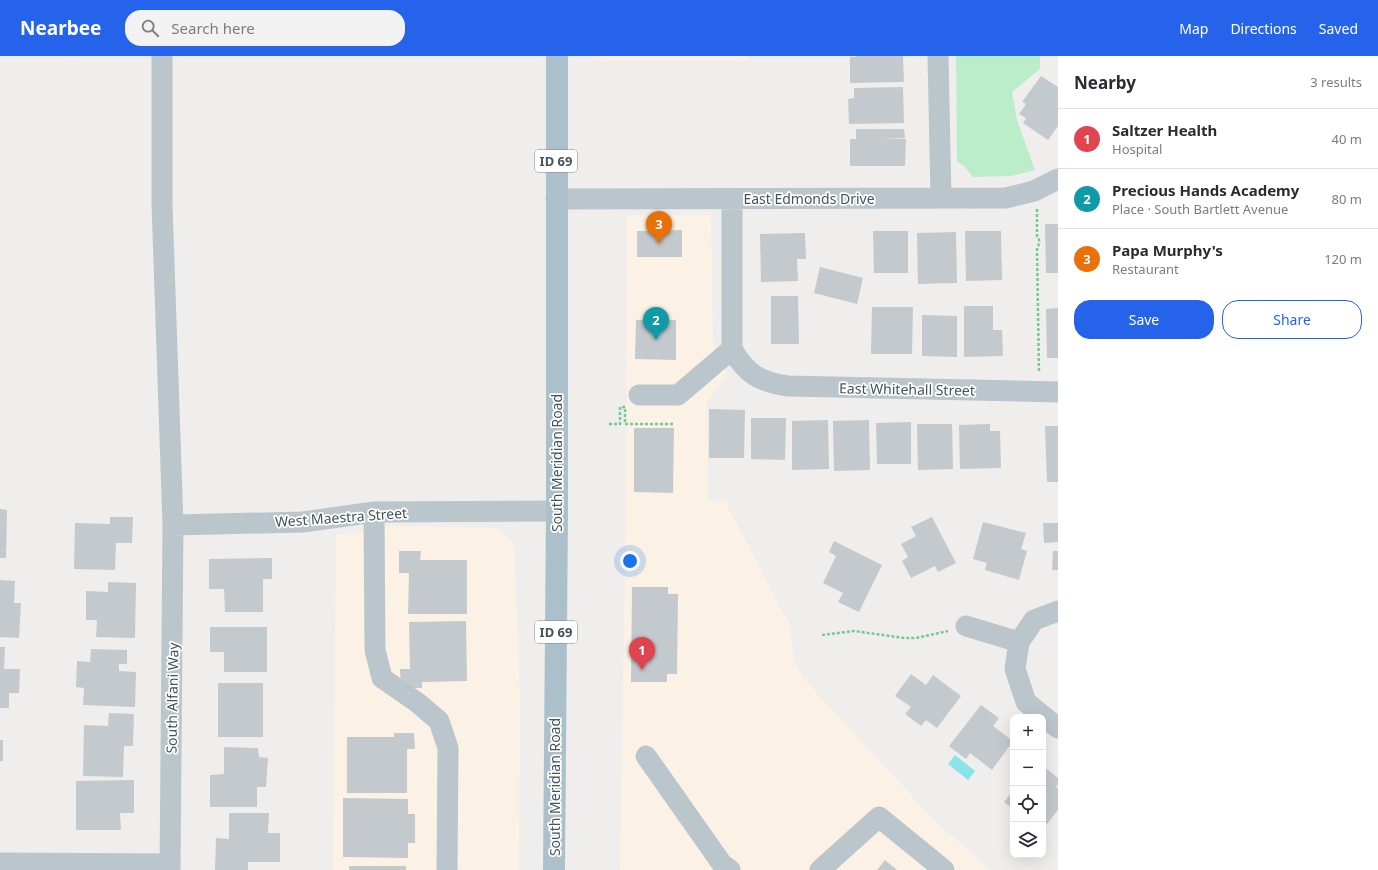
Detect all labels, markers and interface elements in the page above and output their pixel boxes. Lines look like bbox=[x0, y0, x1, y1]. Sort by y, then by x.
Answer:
search box bbox=[125, 10, 405, 46]
text: Nearbee bbox=[20, 15, 101, 41]
icon: search bbox=[139, 17, 161, 39]
text: Search here bbox=[171, 18, 255, 38]
text: Map bbox=[1179, 19, 1208, 38]
text: Directions bbox=[1230, 19, 1297, 38]
text: Saved bbox=[1319, 19, 1358, 38]
text: Nearby bbox=[1074, 71, 1136, 94]
text: 3 results bbox=[1310, 73, 1362, 91]
text: Saltzer Health bbox=[1112, 120, 1217, 140]
text: 1 bbox=[1083, 130, 1091, 148]
text: 40 m bbox=[1332, 130, 1362, 148]
text: Hospital bbox=[1112, 140, 1162, 158]
road number: ID 69 bbox=[535, 150, 577, 172]
text: Precious Hands Academy bbox=[1112, 180, 1299, 200]
street label: East Edmonds Drive bbox=[743, 189, 875, 208]
text: 2 bbox=[1083, 190, 1091, 208]
text: 80 m bbox=[1332, 190, 1362, 208]
text: Place · South Bartlett Avenue bbox=[1112, 200, 1288, 218]
pin: 3 bbox=[646, 211, 672, 244]
text: Papa Murphy's bbox=[1112, 240, 1223, 260]
text: 3 bbox=[1083, 250, 1091, 268]
text: 120 m bbox=[1324, 250, 1362, 268]
text: Restaurant bbox=[1112, 260, 1179, 278]
button: Save bbox=[1074, 300, 1214, 339]
button: Share bbox=[1222, 300, 1362, 339]
pin: 2 bbox=[643, 307, 669, 340]
street label: East Whitehall Street bbox=[839, 378, 975, 400]
street label: South Meridian Road bbox=[547, 394, 566, 532]
street label: West Maestra Street bbox=[274, 503, 408, 531]
your location bbox=[620, 551, 640, 571]
road number: ID 69 bbox=[535, 621, 577, 643]
pin: 1 bbox=[629, 637, 655, 670]
street label: South Alfani Way bbox=[162, 641, 182, 754]
map controls bbox=[1010, 714, 1046, 858]
button: + bbox=[1010, 714, 1046, 750]
street label: South Meridian Road bbox=[545, 718, 564, 856]
button: − bbox=[1010, 750, 1046, 786]
button: locate bbox=[1010, 786, 1046, 822]
button: layers bbox=[1010, 822, 1046, 858]

